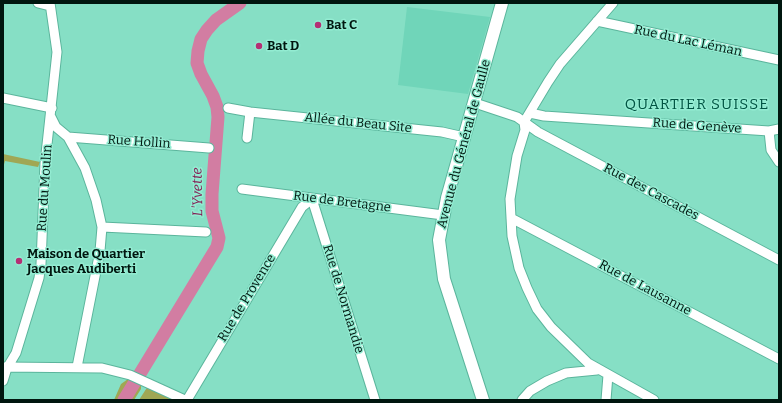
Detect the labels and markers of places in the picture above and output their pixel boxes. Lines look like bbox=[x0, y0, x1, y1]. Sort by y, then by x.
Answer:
place label: Bat C bbox=[326, 17, 357, 33]
marker: Bat C bbox=[313, 20, 323, 30]
place label: Bat D bbox=[267, 38, 299, 54]
marker: Bat D bbox=[254, 41, 264, 51]
place label: Maison de Quartier Jacques Audiberti bbox=[27, 246, 145, 277]
marker: Maison de Quartier Jacques Audiberti bbox=[14, 256, 24, 266]

